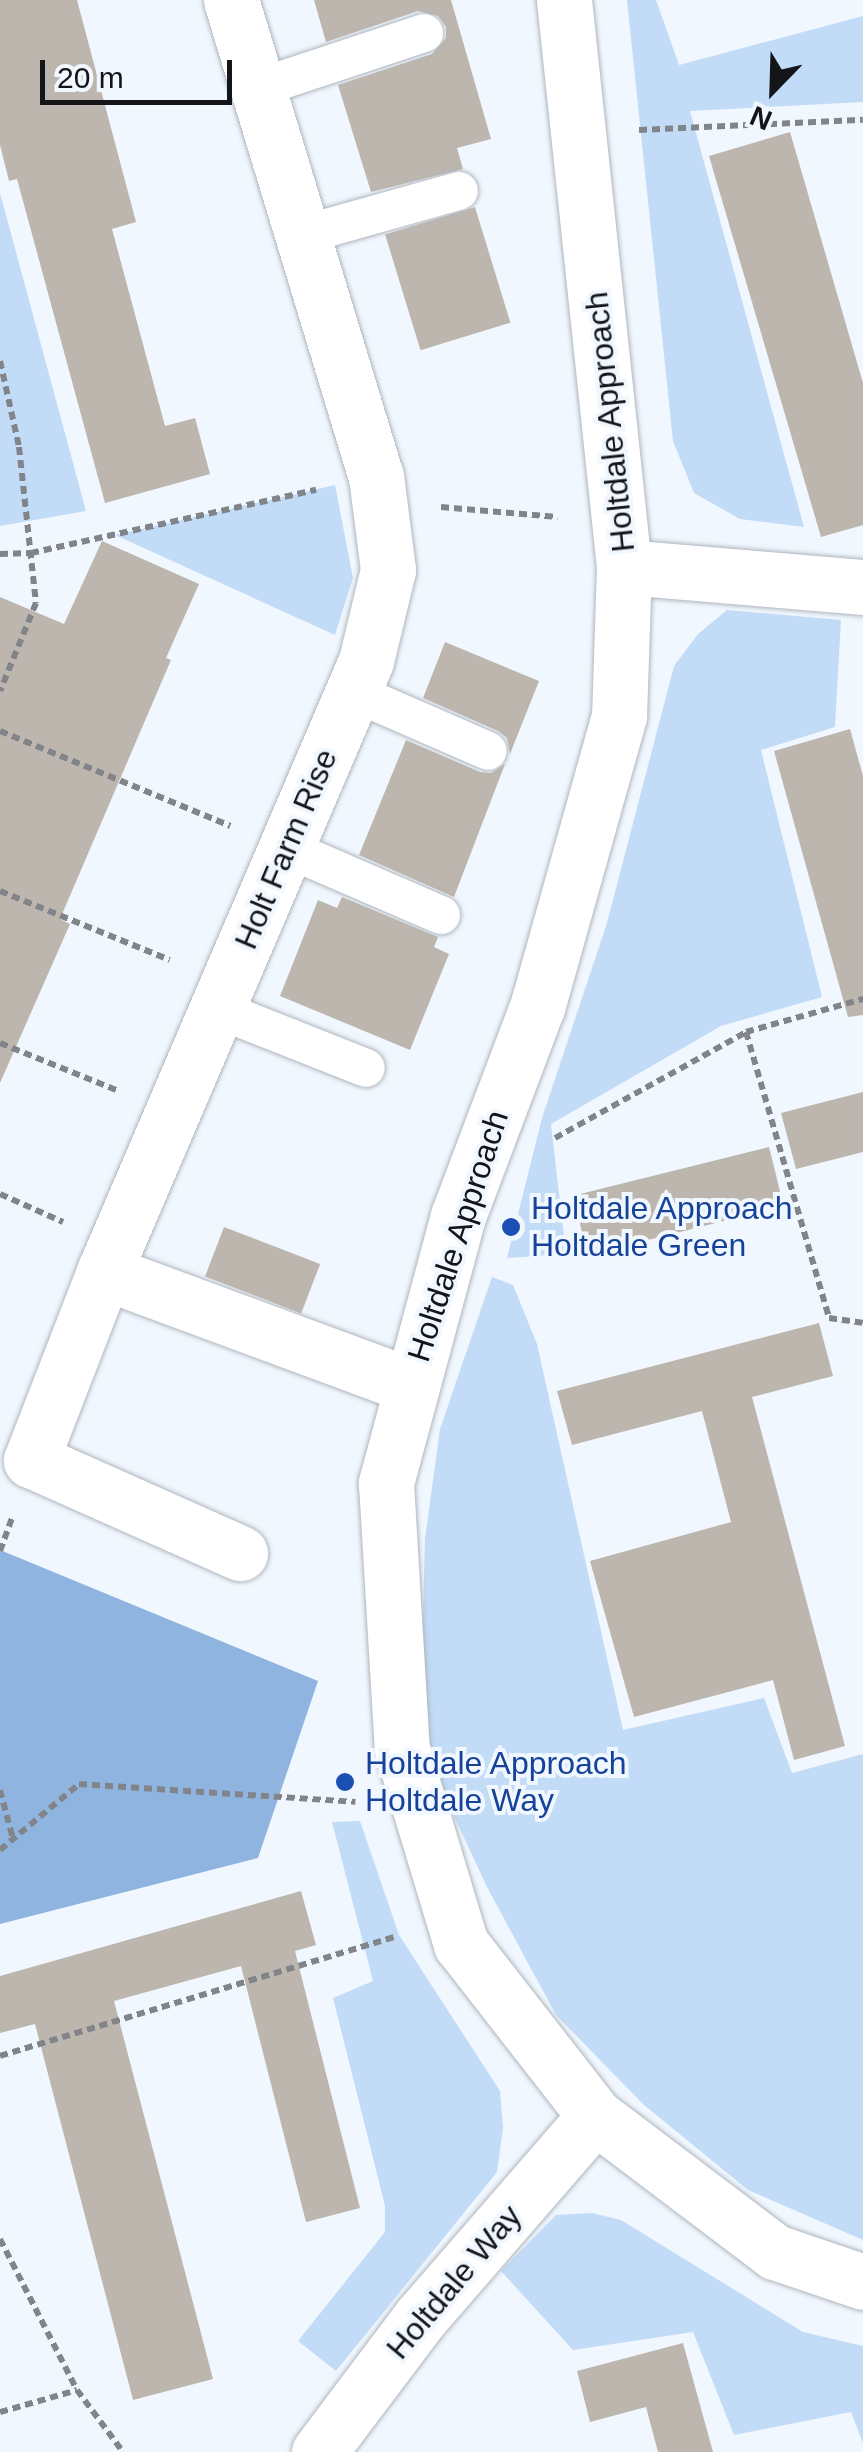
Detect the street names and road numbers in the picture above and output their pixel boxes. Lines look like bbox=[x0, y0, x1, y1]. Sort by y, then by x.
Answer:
street label: Holtdale Approach bbox=[577, 289, 643, 555]
street label: Holt Farm Rise bbox=[227, 743, 345, 955]
street label: Holtdale Approach bbox=[399, 1105, 517, 1367]
street label: Holtdale Way bbox=[379, 2197, 529, 2367]

